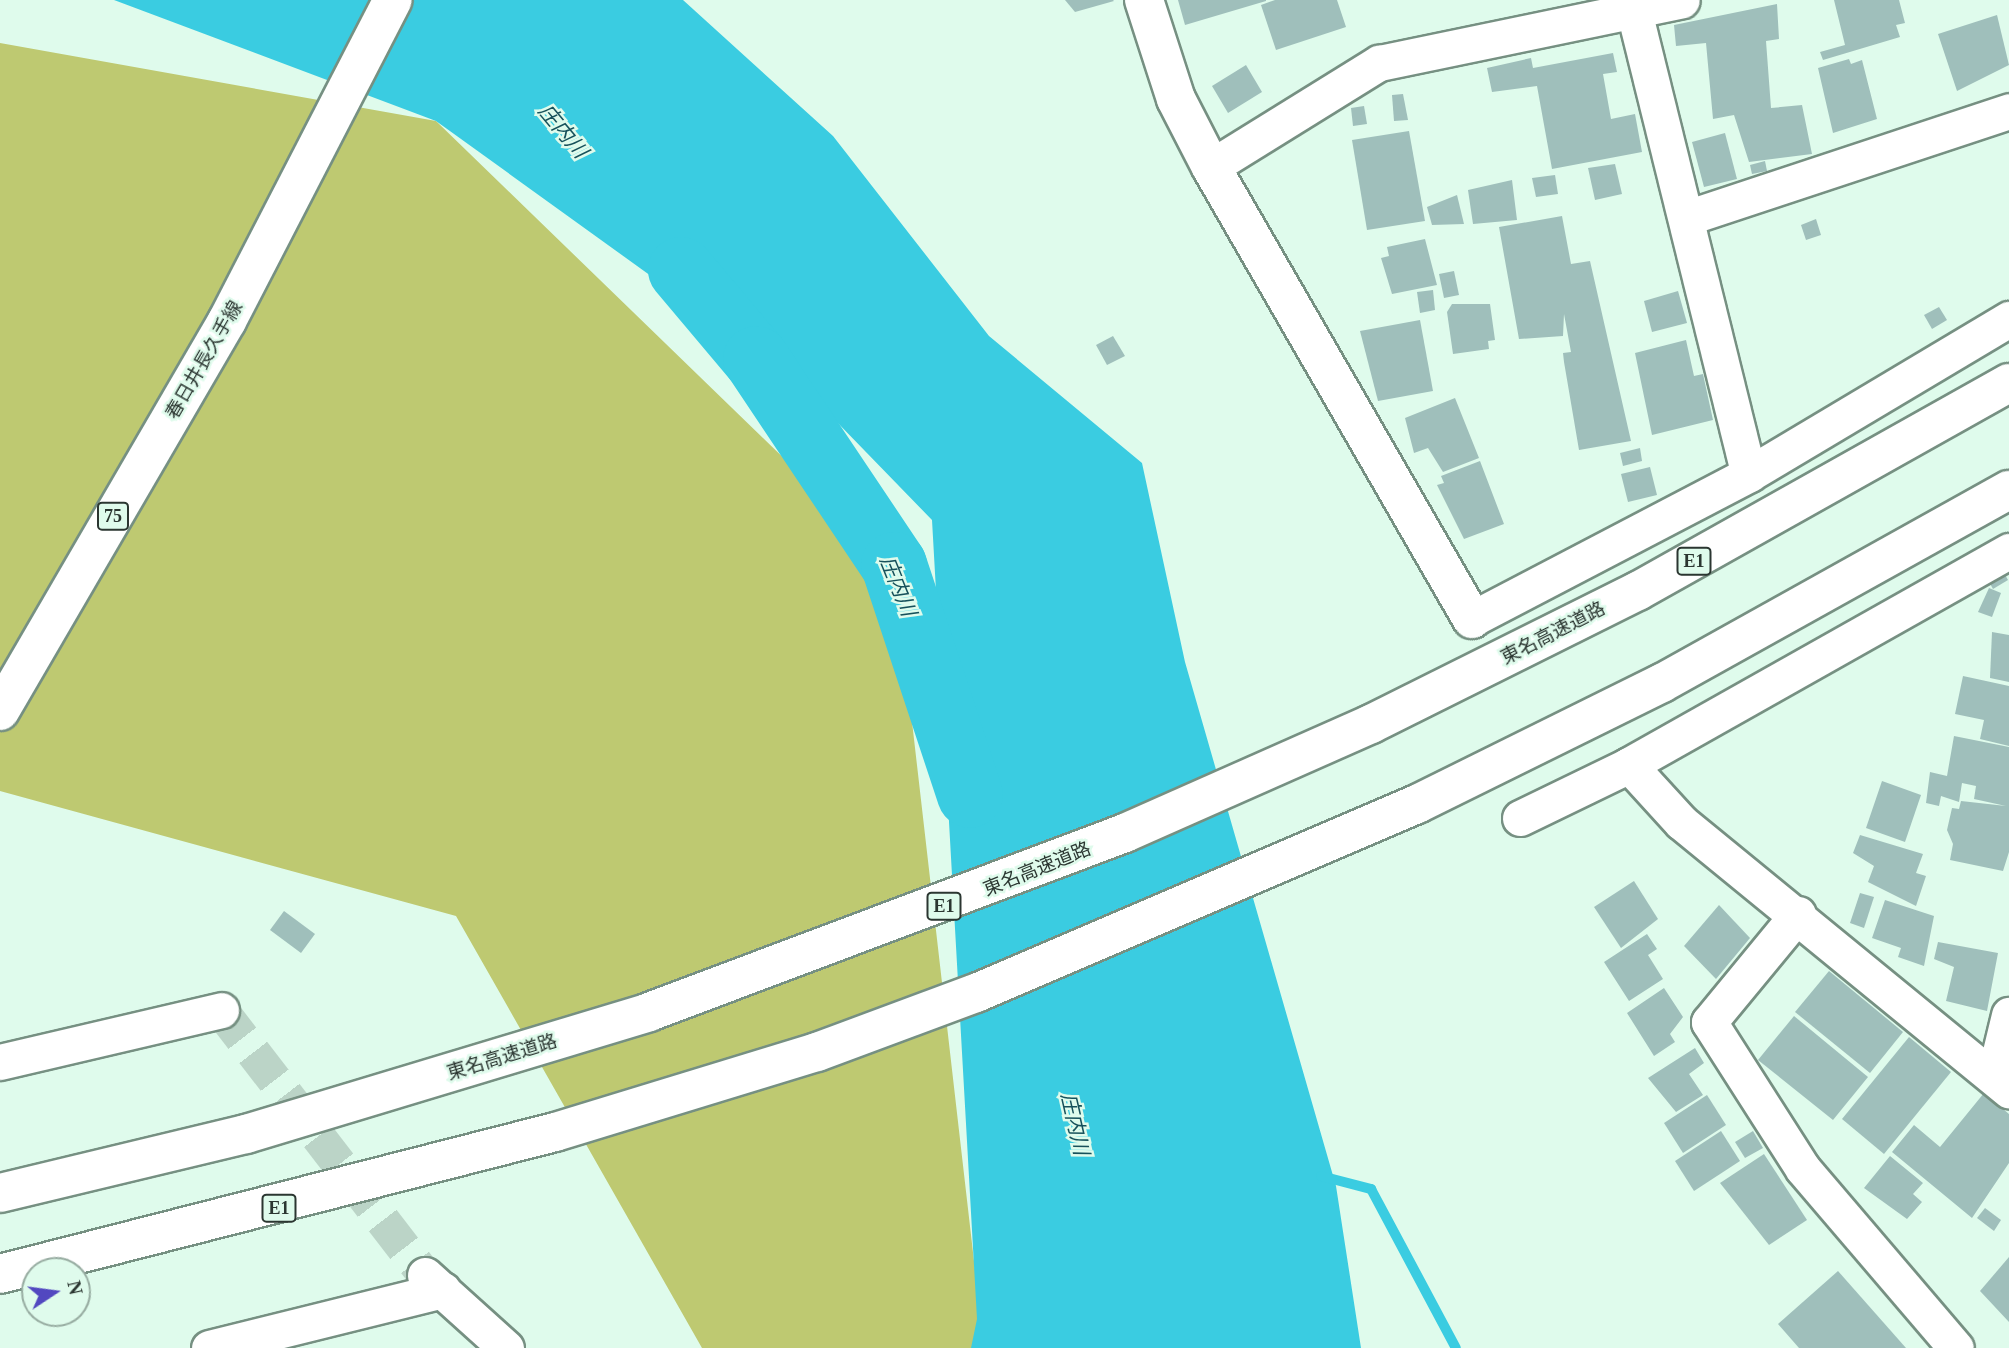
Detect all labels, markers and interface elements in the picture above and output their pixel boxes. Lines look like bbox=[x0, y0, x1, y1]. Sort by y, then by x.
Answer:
water label: 庄内川 bbox=[533, 99, 593, 163]
street label: 春日井長久手線 bbox=[161, 297, 247, 423]
road number: 75 bbox=[96, 502, 130, 530]
road number: E1 bbox=[1675, 546, 1713, 576]
water label: 庄内川 bbox=[875, 552, 921, 620]
street label: 東名高速道路 bbox=[1497, 597, 1609, 669]
street label: 東名高速道路 bbox=[980, 837, 1094, 901]
road number: E1 bbox=[925, 891, 963, 920]
street label: 東名高速道路 bbox=[444, 1029, 560, 1085]
water label: 庄内川 bbox=[1056, 1090, 1094, 1158]
road number: E1 bbox=[260, 1194, 298, 1223]
north arrow bbox=[21, 1257, 91, 1327]
text: N bbox=[63, 1279, 87, 1297]

